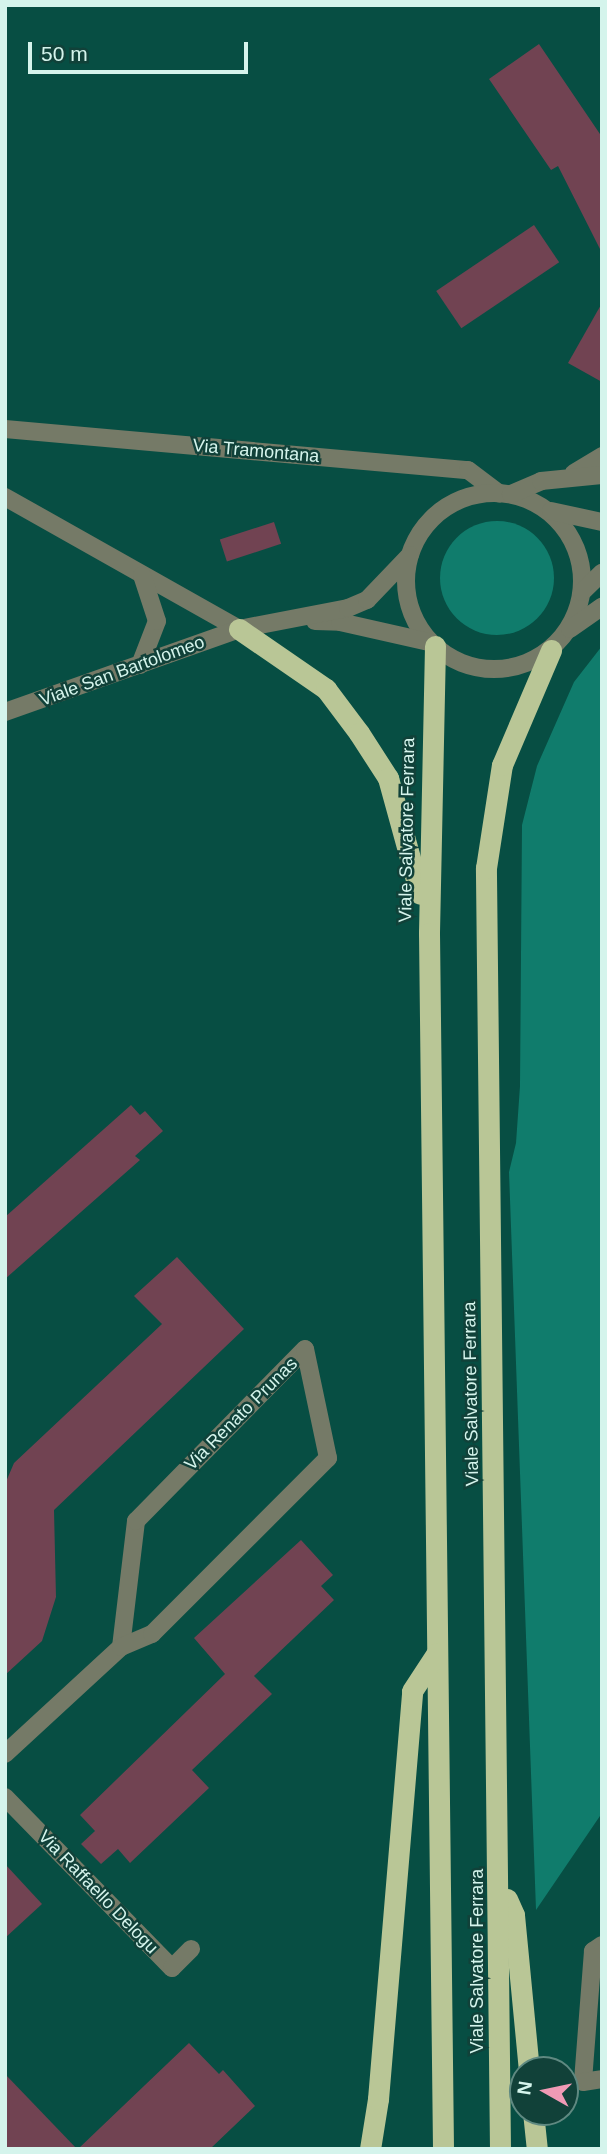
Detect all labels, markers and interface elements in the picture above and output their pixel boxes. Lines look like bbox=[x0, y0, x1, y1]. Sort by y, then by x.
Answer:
scale bar bbox=[32, 28, 252, 72]
text: 50 m bbox=[41, 42, 88, 65]
street label: Via Tramontana bbox=[192, 435, 320, 467]
street label: Viale San Bartolomeo bbox=[37, 631, 207, 711]
street label: Viale Salvatore Ferrara bbox=[395, 737, 419, 923]
street label: Viale Salvatore Ferrara bbox=[459, 1301, 483, 1487]
street label: Via Renato Prunas bbox=[180, 1353, 302, 1475]
street label: Via Raffaello Delogu bbox=[33, 1826, 163, 1958]
street label: Viale Salvatore Ferrara bbox=[466, 1869, 488, 2053]
north arrow bbox=[509, 2056, 579, 2126]
text: N bbox=[513, 2080, 536, 2096]

